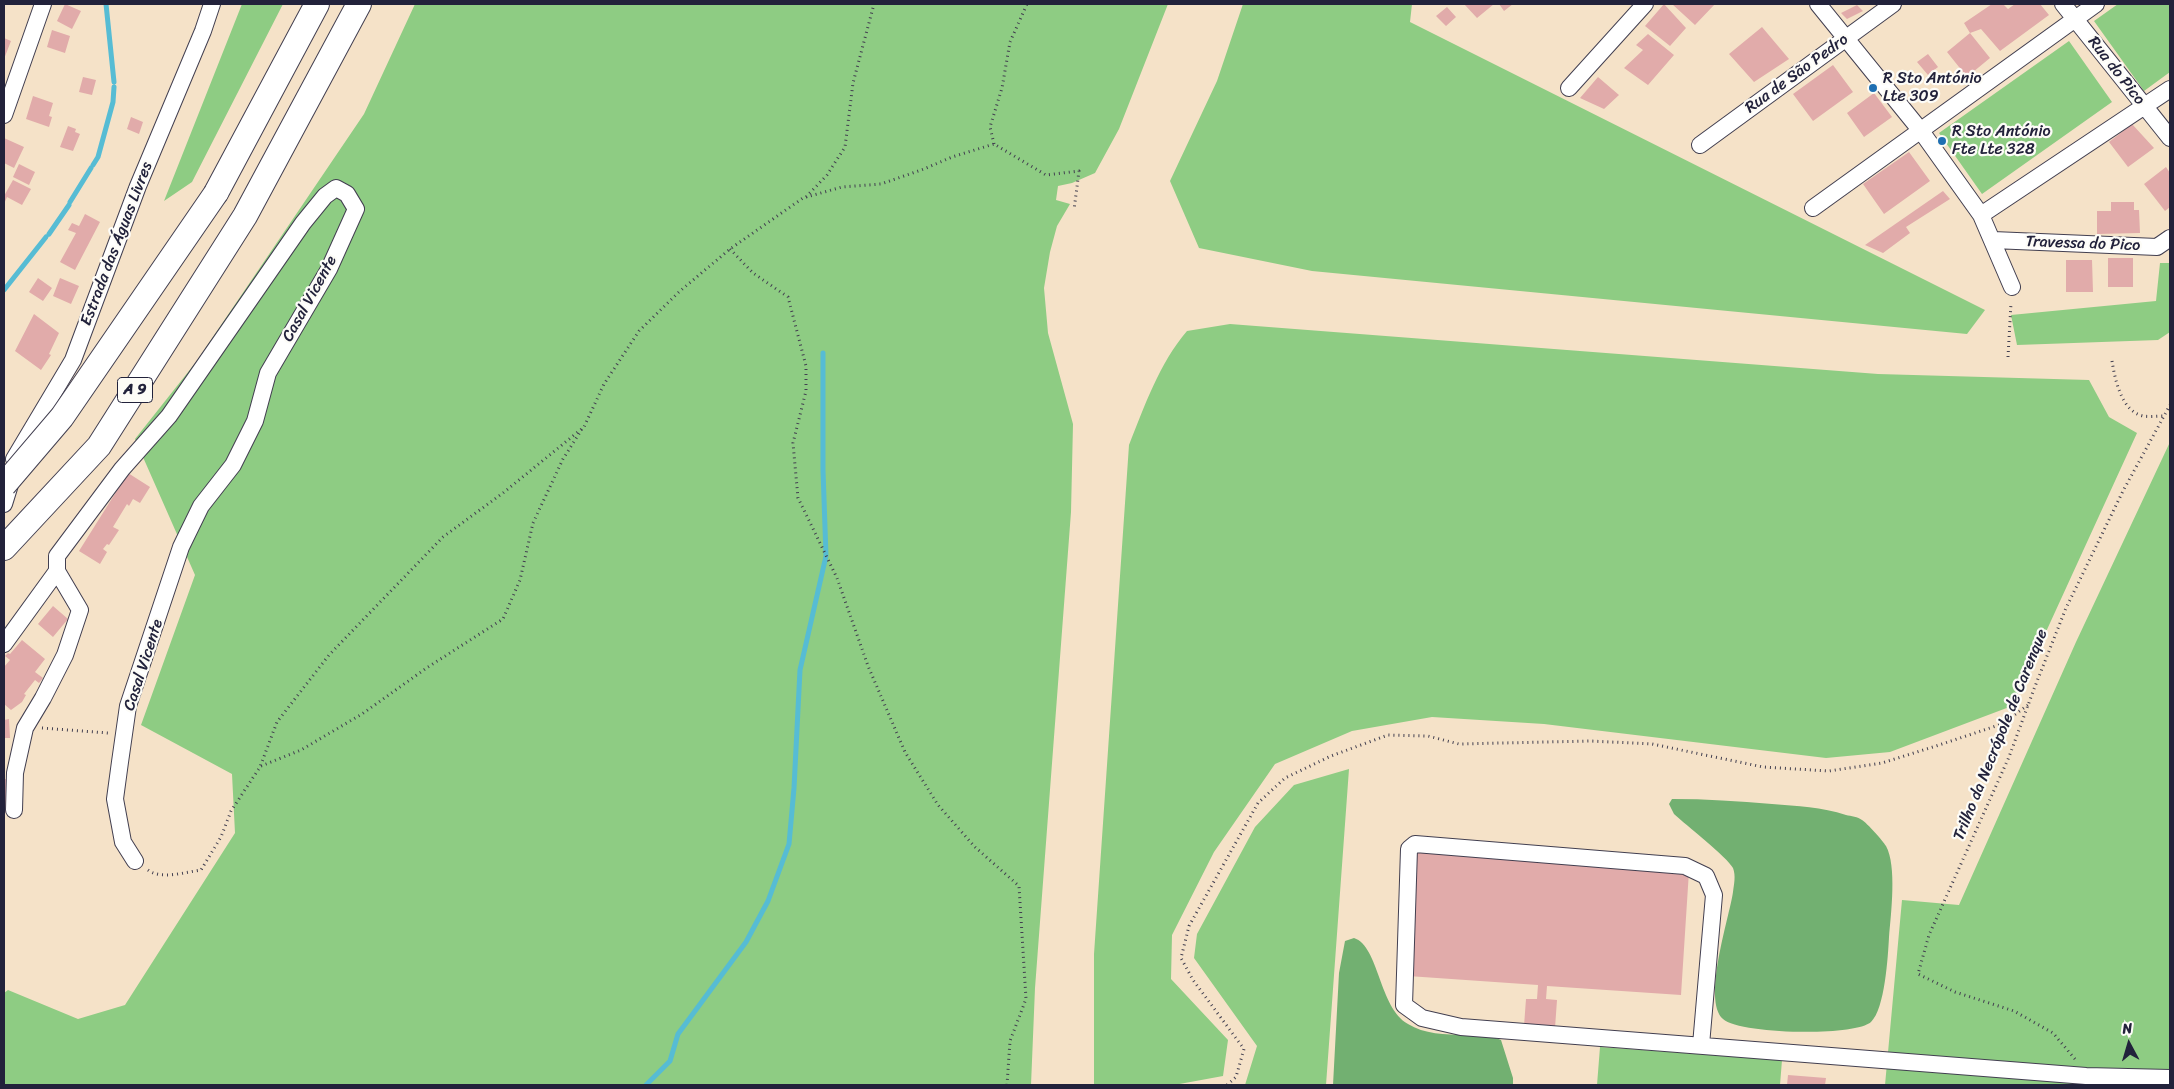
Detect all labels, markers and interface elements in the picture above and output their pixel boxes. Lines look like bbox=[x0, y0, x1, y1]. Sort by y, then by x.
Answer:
street label: Rua de São Pedro bbox=[1742, 30, 1852, 118]
street label: Rua do Pico bbox=[2083, 33, 2149, 109]
place label: R Sto António Lte 309 bbox=[1883, 69, 1982, 107]
marker: R Sto António Lte 309 bbox=[1867, 82, 1879, 94]
place label: R Sto António Fte Lte 328 bbox=[1952, 122, 2051, 160]
marker: R Sto António Fte Lte 328 bbox=[1936, 135, 1948, 147]
street label: Estrada das Águas Livres bbox=[77, 159, 157, 329]
street label: Travessa do Pico bbox=[2025, 232, 2141, 256]
street label: Casal Vicente bbox=[279, 253, 341, 345]
road number: A 9 bbox=[118, 378, 152, 402]
street label: Casal Vicente bbox=[120, 617, 168, 713]
street label: Trilho da Necrópole de Carenque bbox=[1950, 627, 2052, 843]
text: N bbox=[2121, 1016, 2134, 1042]
north arrow bbox=[2104, 1019, 2154, 1069]

